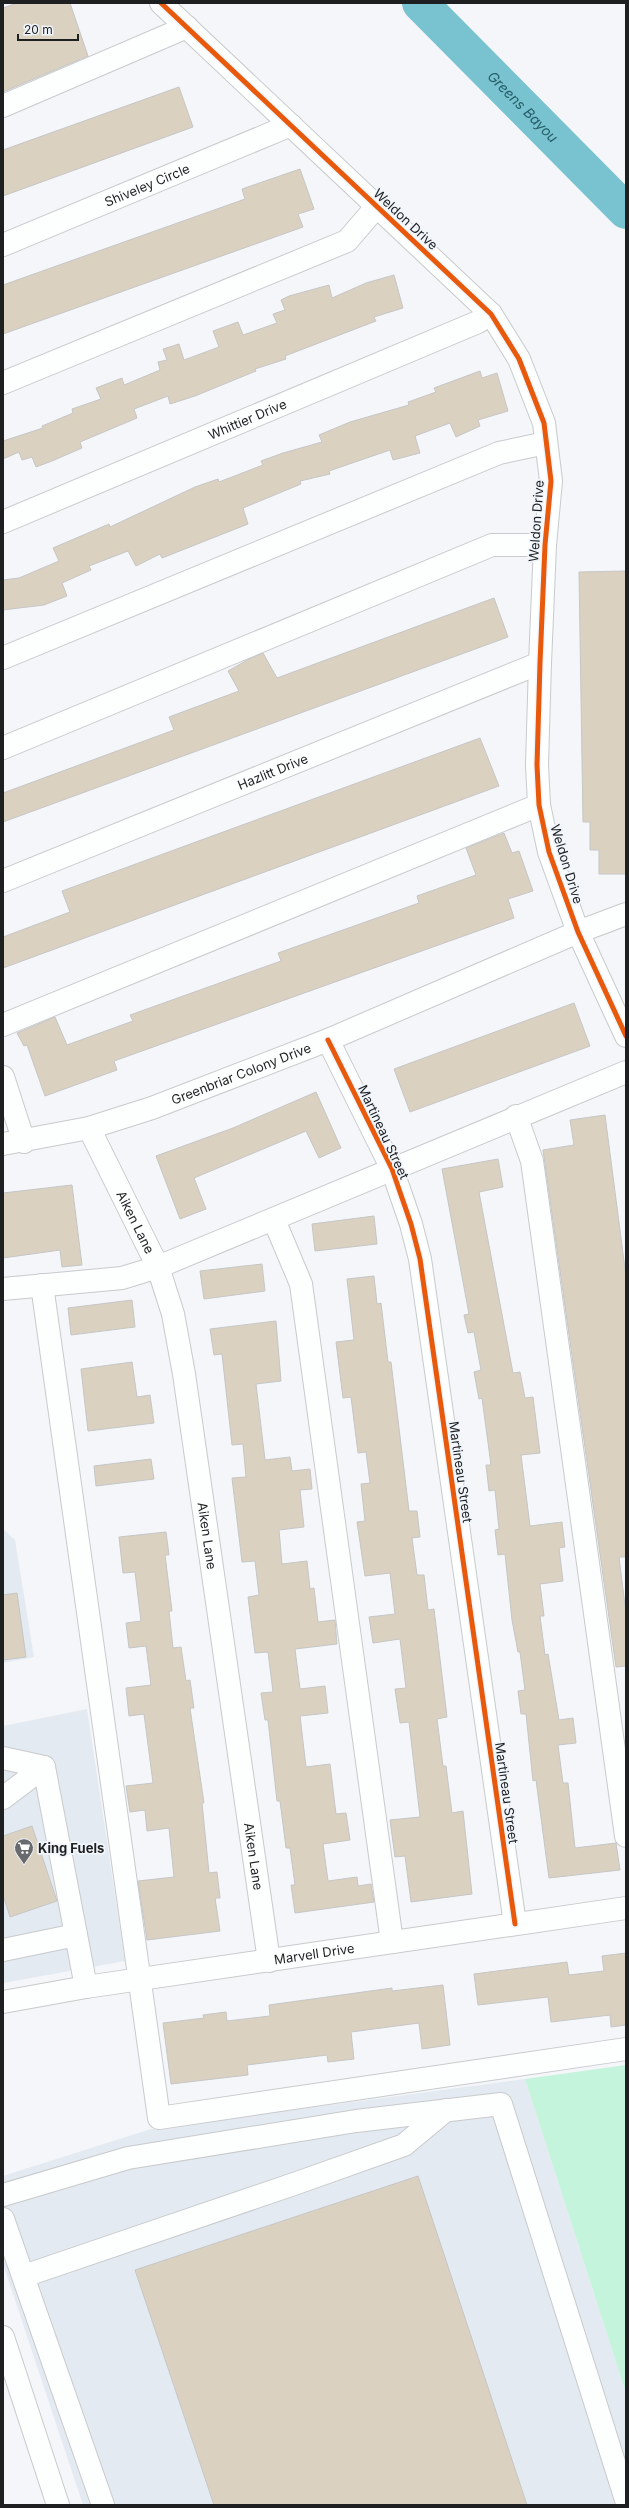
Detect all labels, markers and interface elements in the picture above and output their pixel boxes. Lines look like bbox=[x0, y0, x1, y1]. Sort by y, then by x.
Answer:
scale bar bbox=[18, 16, 78, 42]
text: 20 m bbox=[24, 22, 53, 37]
water label: Greens Bayou bbox=[484, 67, 562, 145]
street label: Shiveley Circle bbox=[102, 160, 192, 210]
street label: Weldon Drive bbox=[370, 185, 442, 253]
street label: Whittier Drive bbox=[206, 396, 289, 443]
street label: Weldon Drive bbox=[525, 479, 547, 563]
street label: Hazlitt Drive bbox=[235, 750, 310, 793]
street label: Weldon Drive bbox=[547, 822, 587, 906]
street label: Greenbriar Colony Drive bbox=[169, 1039, 313, 1108]
street label: Martineau Street bbox=[355, 1082, 413, 1182]
street label: Aiken Lane bbox=[113, 1188, 158, 1256]
street label: Martineau Street bbox=[446, 1420, 476, 1524]
street label: Aiken Lane bbox=[195, 1501, 220, 1571]
street label: Martineau Street bbox=[492, 1741, 522, 1845]
street label: Aiken Lane bbox=[241, 1822, 267, 1891]
supermarket icon: King Fuels bbox=[13, 1837, 35, 1865]
place label: King Fuels bbox=[38, 1840, 104, 1856]
street label: Marvell Drive bbox=[273, 1940, 356, 1967]

